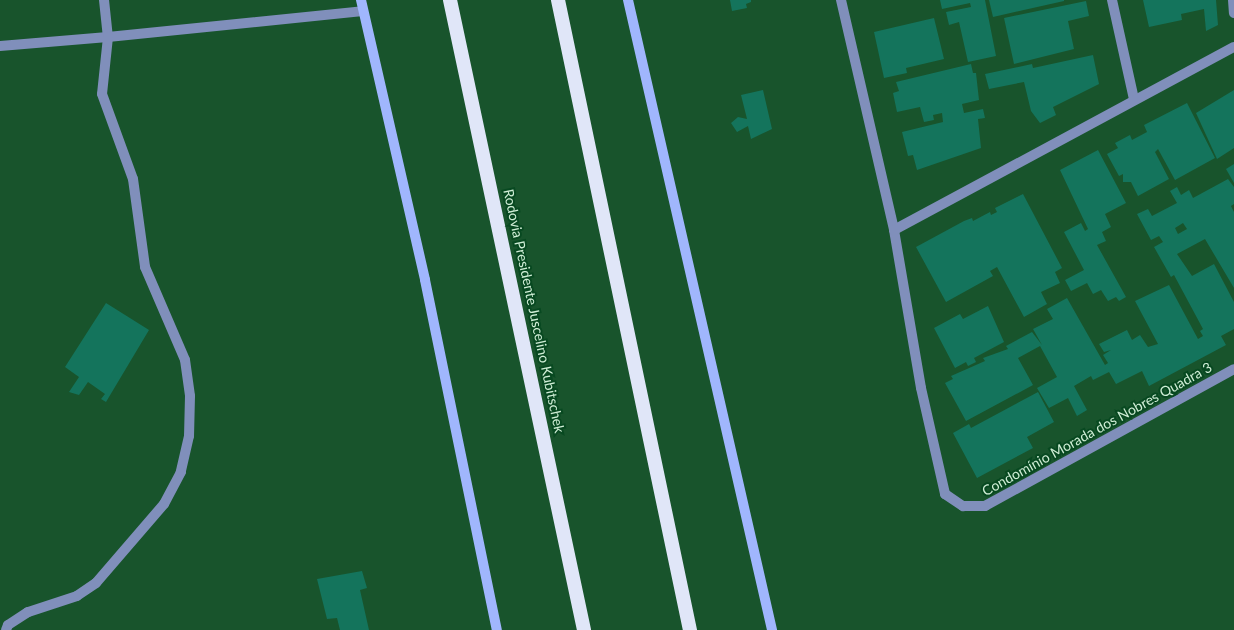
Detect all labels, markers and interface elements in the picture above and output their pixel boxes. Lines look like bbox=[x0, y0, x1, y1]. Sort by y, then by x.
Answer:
street label: Rodovia Presidente Juscelino Kubitschek bbox=[500, 187, 568, 435]
street label: Condomínio Morada dos Nobres Quadra 3 bbox=[979, 359, 1215, 499]

